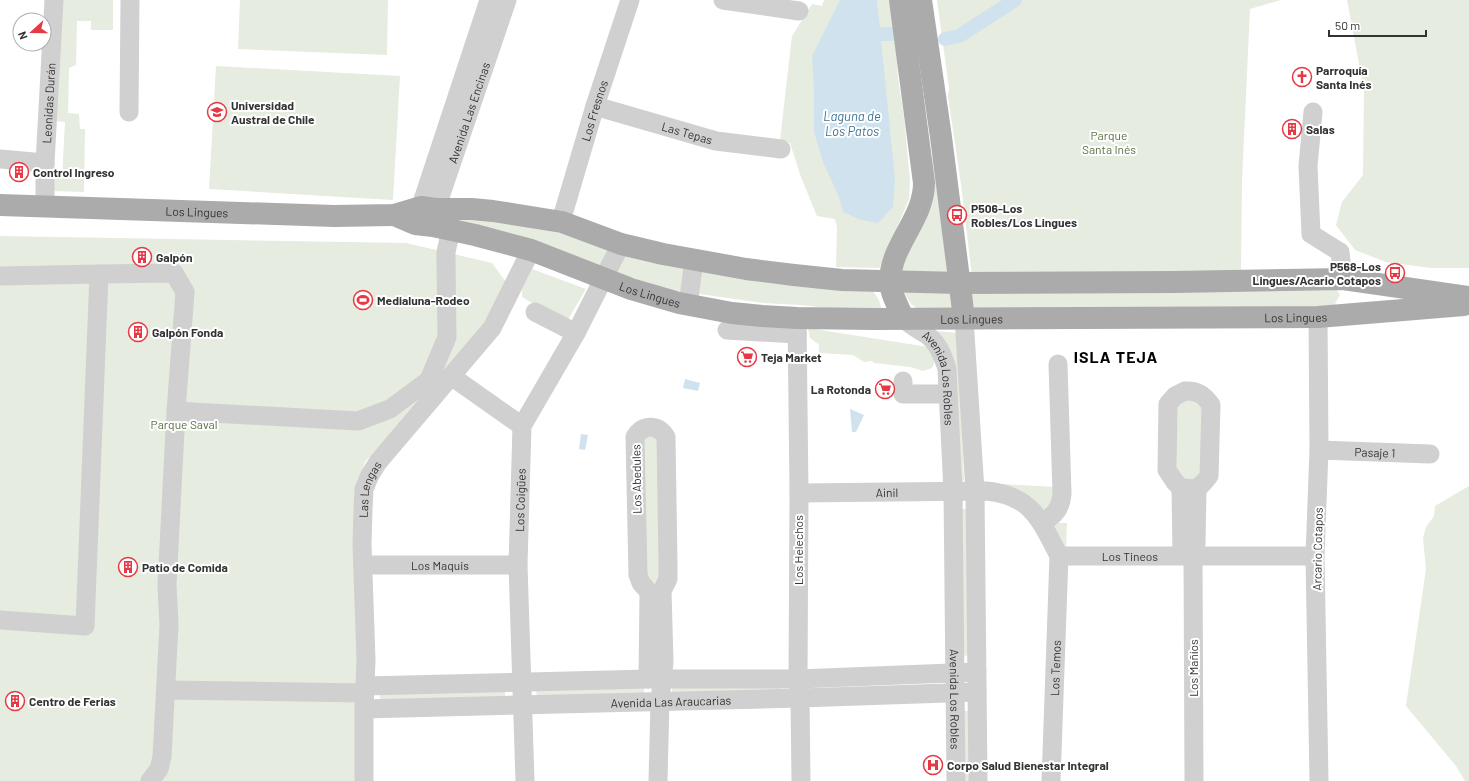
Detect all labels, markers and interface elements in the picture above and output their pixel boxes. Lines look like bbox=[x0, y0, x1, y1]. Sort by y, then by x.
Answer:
north arrow bbox=[12, 12, 52, 52]
scale bar bbox=[1329, 12, 1426, 38]
text: 50 m bbox=[1335, 18, 1360, 32]
text: N bbox=[15, 30, 30, 42]
street label: Avenida Las Encinas bbox=[445, 60, 492, 165]
street label: Leonidas Durán bbox=[39, 62, 58, 144]
place label: Parroquía Santa Inés bbox=[1316, 63, 1371, 91]
church icon: Parroquía Santa Inés bbox=[1291, 66, 1313, 88]
street label: Los Fresnos bbox=[578, 78, 610, 143]
place label: Universidad Austral de Chile bbox=[231, 98, 315, 126]
school or university icon: Universidad Austral de Chile bbox=[206, 101, 228, 123]
water label: Laguna de Los Patos bbox=[823, 108, 881, 139]
building icon: Salas bbox=[1281, 118, 1303, 140]
street label: Las Tepas bbox=[660, 119, 714, 147]
place label: Salas bbox=[1306, 122, 1335, 136]
park label: Parque Santa Inés bbox=[1082, 128, 1136, 156]
building icon: Control Ingreso bbox=[8, 161, 30, 183]
place label: Control Ingreso bbox=[33, 165, 115, 179]
place label: P506-Los Robles/Los Lingues bbox=[971, 201, 1077, 229]
street label: Los Lingues bbox=[165, 203, 229, 220]
bus stop icon: P506-Los Robles/Los Lingues bbox=[946, 204, 968, 226]
building icon: Galpón bbox=[131, 246, 153, 268]
place label: Galpón bbox=[156, 250, 193, 264]
place label: P568-Los Lingues/Acario Cotapos bbox=[1253, 259, 1381, 287]
bus stop icon: P568-Los Lingues/Acario Cotapos bbox=[1384, 262, 1406, 284]
street label: Los Lingues bbox=[618, 278, 682, 310]
sports icon: Medialuna-Rodeo bbox=[352, 289, 374, 311]
place label: Medialuna-Rodeo bbox=[377, 293, 470, 307]
street label: Los Lingues bbox=[1264, 309, 1328, 324]
street label: Los Lingues bbox=[940, 311, 1003, 326]
building icon: Galpón Fonda bbox=[127, 321, 149, 343]
place label: Galpón Fonda bbox=[152, 325, 223, 339]
street label: Avenida Los Robles bbox=[920, 327, 957, 426]
supermarket icon: Teja Market bbox=[736, 346, 758, 368]
district label: ISLA TEJA bbox=[1074, 347, 1158, 366]
place label: Teja Market bbox=[761, 350, 822, 364]
supermarket icon: La Rotonda bbox=[874, 378, 896, 400]
place label: La Rotonda bbox=[811, 382, 871, 396]
park label: Parque Saval bbox=[151, 417, 217, 431]
street label: Los Abedules bbox=[628, 444, 644, 514]
street label: Pasaje 1 bbox=[1354, 444, 1396, 460]
street label: Las Lengas bbox=[356, 458, 384, 518]
street label: Los Coigües bbox=[512, 468, 528, 532]
street label: Ainil bbox=[876, 485, 898, 499]
street label: Arcario Cotapos bbox=[1309, 507, 1325, 591]
street label: Los Helechos bbox=[791, 515, 805, 585]
street label: Los Tineos bbox=[1102, 549, 1158, 563]
building icon: Patio de Comida bbox=[117, 556, 139, 578]
street label: Los Maquis bbox=[411, 558, 469, 572]
place label: Patio de Comida bbox=[142, 560, 228, 574]
street label: Los Mañíos bbox=[1186, 639, 1200, 697]
street label: Los Temos bbox=[1047, 640, 1063, 696]
street label: Avenida Los Robles bbox=[948, 649, 963, 750]
building icon: Centro de Ferias bbox=[4, 690, 26, 712]
street label: Avenida Las Araucarias bbox=[610, 693, 732, 710]
place label: Centro de Ferias bbox=[29, 694, 116, 708]
hospital icon: Corpo Salud Bienestar Integral bbox=[922, 754, 944, 776]
place label: Corpo Salud Bienestar Integral bbox=[947, 758, 1109, 772]

